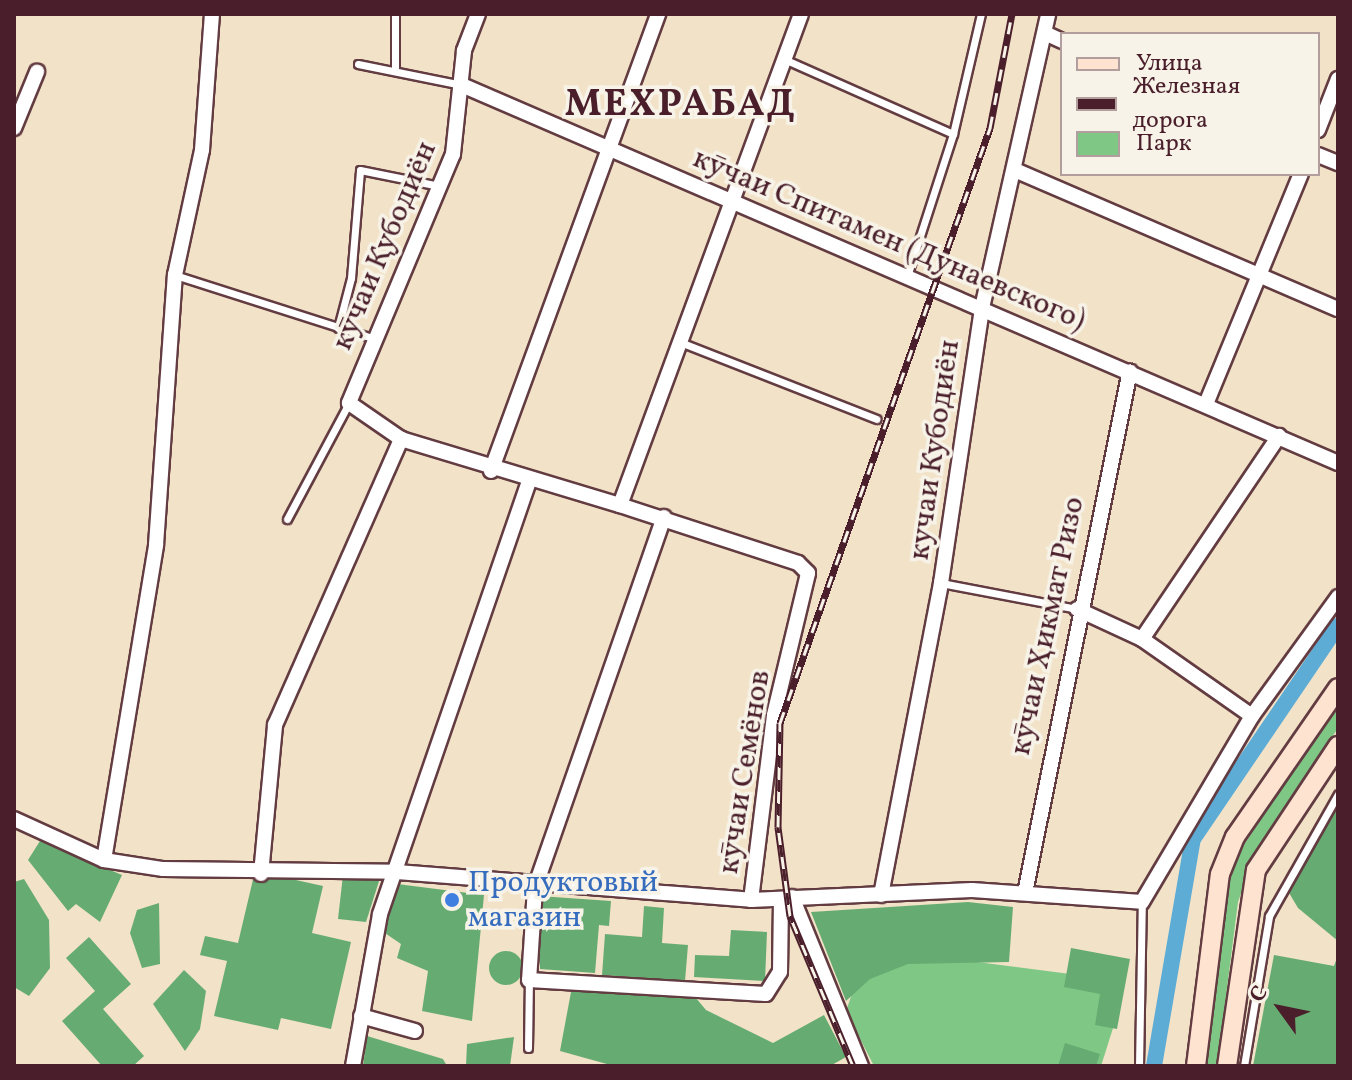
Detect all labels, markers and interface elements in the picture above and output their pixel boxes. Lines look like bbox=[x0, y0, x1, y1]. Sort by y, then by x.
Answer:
legend bbox=[1060, 32, 1320, 176]
text: Улица bbox=[1136, 47, 1203, 81]
text: Железная дорога bbox=[1133, 70, 1240, 138]
district label: МЕХРАБАД bbox=[565, 83, 797, 129]
text: Парк bbox=[1136, 127, 1192, 161]
street label: кӯчаи Қубодиён bbox=[325, 136, 445, 356]
street label: кӯчаи Спитамен (Дунаевского) bbox=[687, 141, 1091, 339]
street label: кучаи Кубодиён bbox=[902, 338, 968, 562]
street label: кӯчаи Ҳикмат Ризо bbox=[1003, 494, 1093, 758]
street label: кӯчаи Семёнов bbox=[711, 668, 779, 876]
place label: Продуктовый магазин bbox=[468, 865, 658, 936]
marker: Продуктовый магазин bbox=[443, 891, 461, 909]
north arrow bbox=[1240, 968, 1320, 1048]
text: С bbox=[1243, 980, 1276, 1009]

